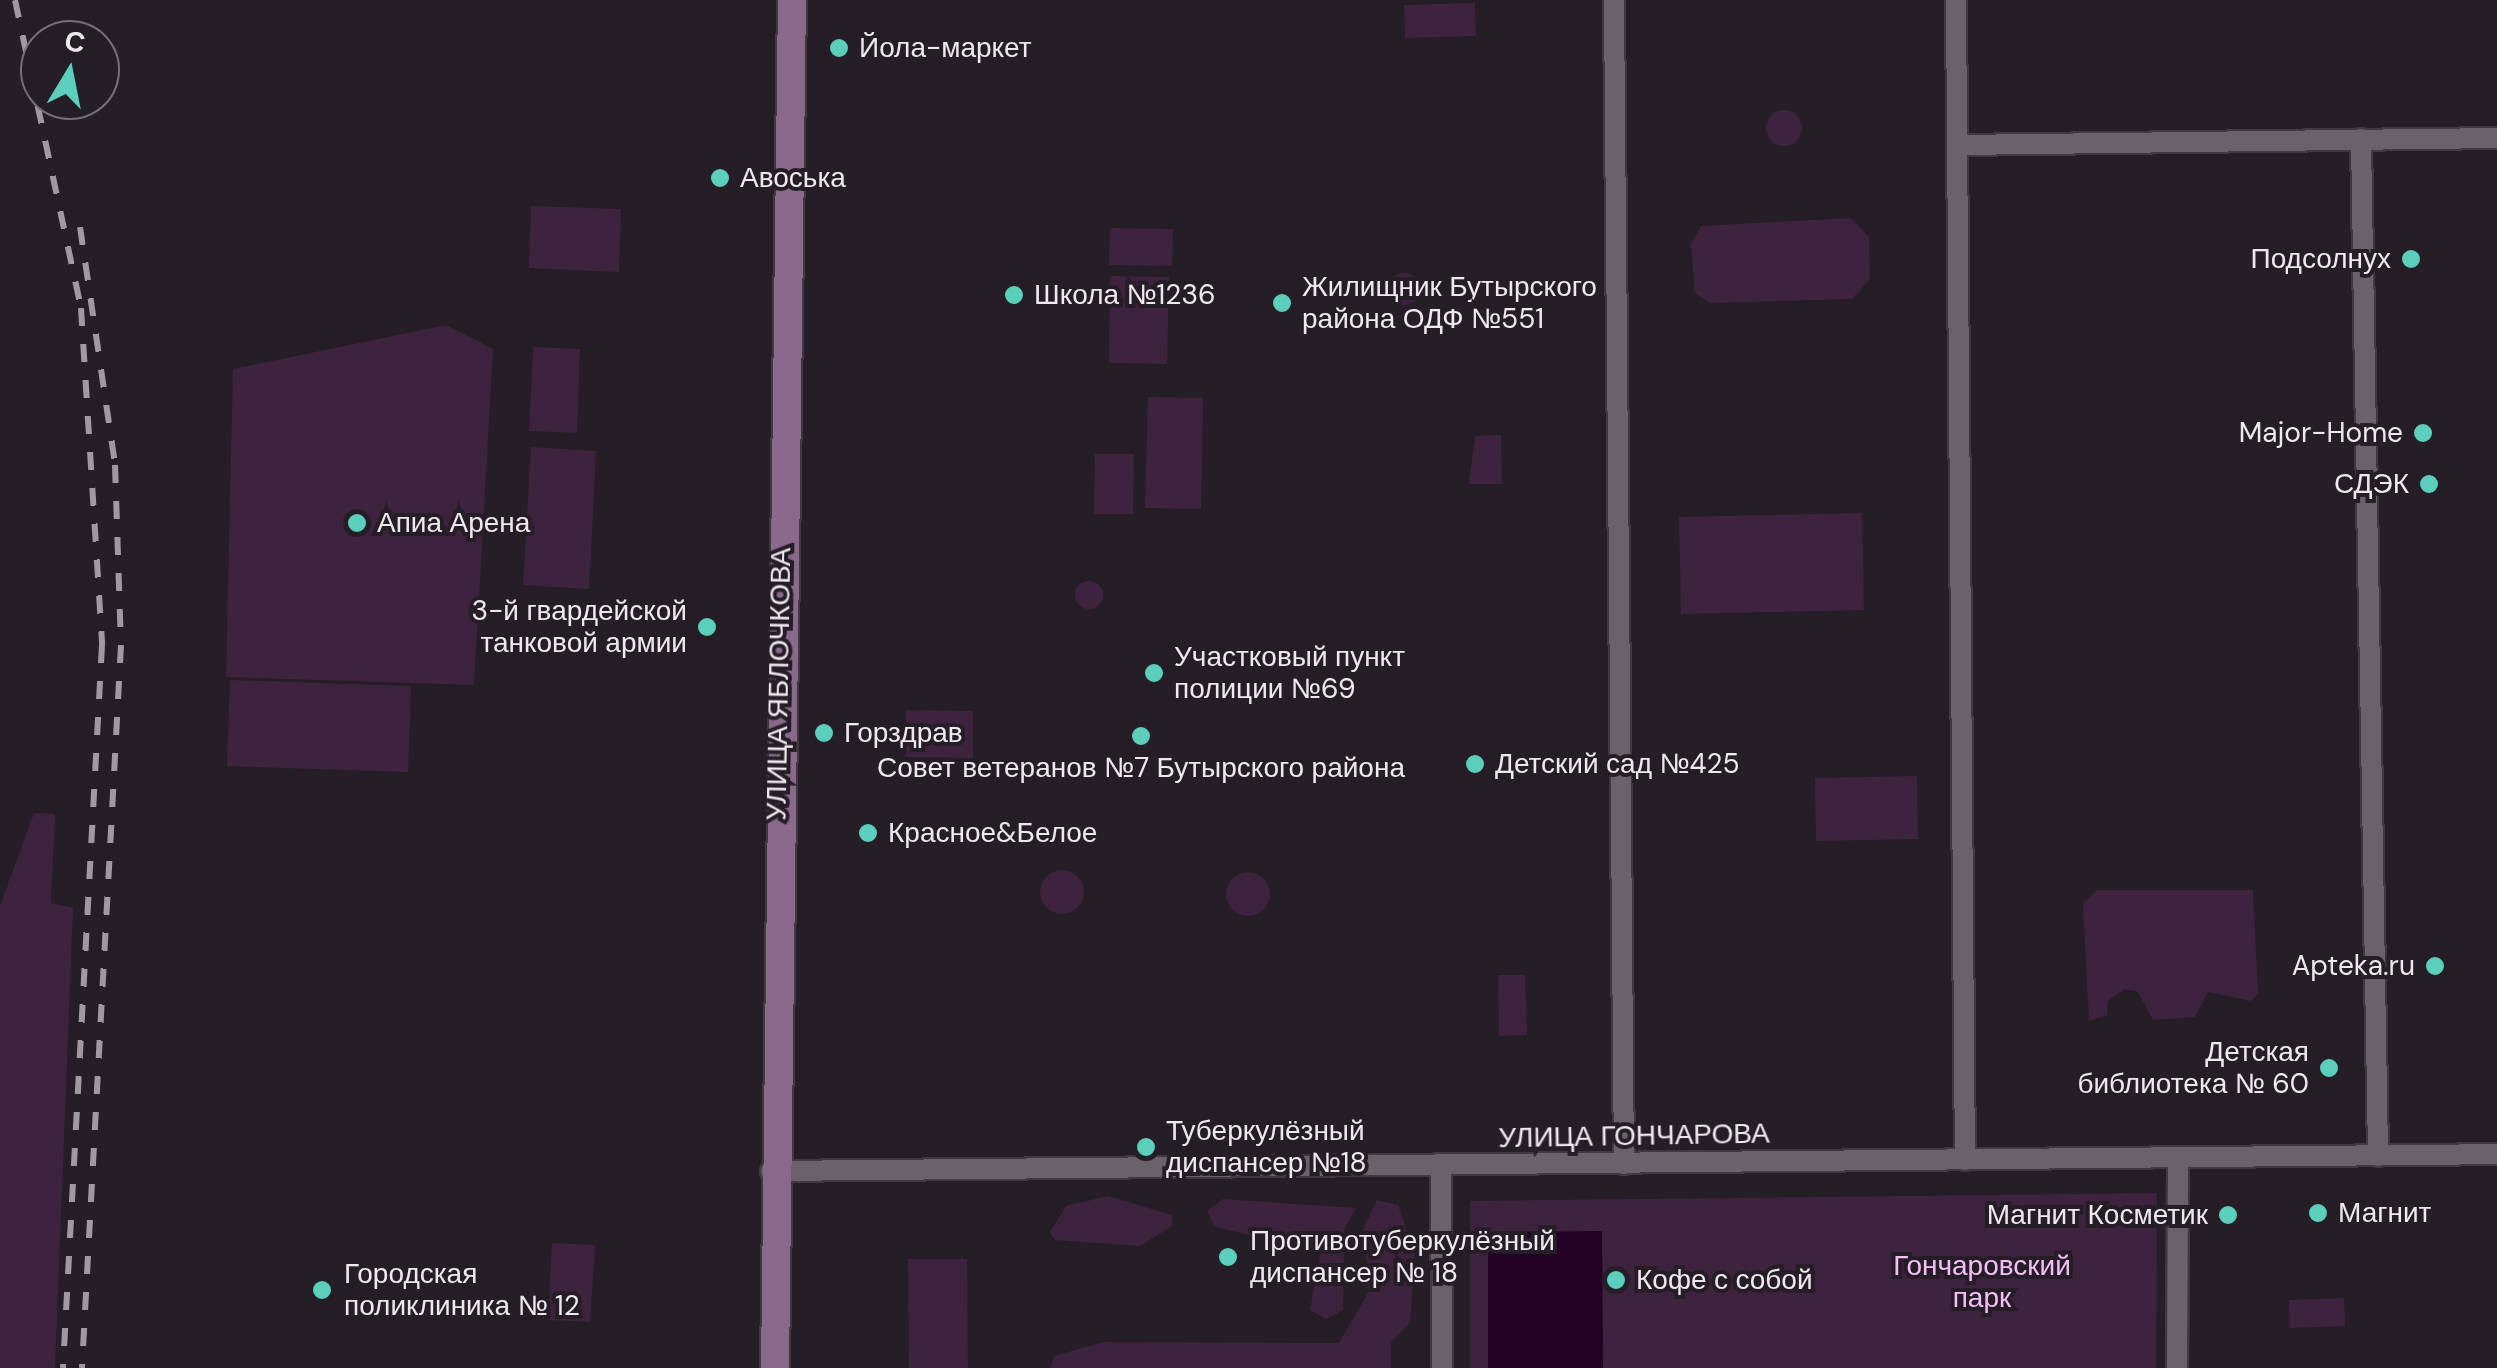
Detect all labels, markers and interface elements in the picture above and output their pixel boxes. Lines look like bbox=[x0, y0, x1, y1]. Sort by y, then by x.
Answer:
north arrow bbox=[20, 20, 120, 120]
text: С bbox=[62, 22, 88, 62]
place label: Йола-маркет bbox=[859, 31, 1032, 65]
marker: Йола-маркет bbox=[828, 37, 850, 59]
place label: Авоська bbox=[740, 161, 846, 195]
marker: Авоська bbox=[709, 167, 731, 189]
place label: Подсолнух bbox=[2251, 242, 2391, 276]
marker: Подсолнух bbox=[2400, 248, 2422, 270]
place label: Жилищник Бутырского района ОДФ №551 bbox=[1302, 270, 1597, 336]
place label: Школа №1236 bbox=[1034, 278, 1216, 312]
marker: Школа №1236 bbox=[1003, 284, 1025, 306]
marker: Жилищник Бутырского района ОДФ №551 bbox=[1271, 292, 1293, 314]
place label: Major-Home bbox=[2239, 416, 2403, 450]
marker: Major-Home bbox=[2412, 422, 2434, 444]
place label: СДЭК bbox=[2334, 467, 2409, 501]
marker: СДЭК bbox=[2418, 473, 2440, 495]
place label: Апиа Арена bbox=[377, 506, 530, 540]
marker: Апиа Арена bbox=[346, 512, 368, 534]
street label: УЛИЦА ЯБЛОЧКОВА bbox=[760, 547, 798, 821]
place label: 3-й гвардейской танковой армии bbox=[472, 594, 687, 660]
marker: 3-й гвардейской танковой армии bbox=[696, 616, 718, 638]
place label: Участковый пункт полиции №69 bbox=[1174, 640, 1405, 706]
marker: Участковый пункт полиции №69 bbox=[1143, 662, 1165, 684]
place label: Горздрав bbox=[844, 716, 963, 750]
marker: Горздрав bbox=[813, 722, 835, 744]
marker: Совет ветеранов №7 Бутырского района bbox=[1130, 725, 1152, 747]
place label: Детский сад №425 bbox=[1495, 747, 1740, 781]
place label: Совет ветеранов №7 Бутырского района bbox=[877, 751, 1405, 785]
marker: Детский сад №425 bbox=[1464, 753, 1486, 775]
place label: Красное&Белое bbox=[888, 816, 1097, 850]
marker: Красное&Белое bbox=[857, 822, 879, 844]
place label: Apteka.ru bbox=[2292, 949, 2415, 983]
marker: Apteka.ru bbox=[2424, 955, 2446, 977]
place label: Детская библиотека № 60 bbox=[2077, 1035, 2309, 1101]
marker: Детская библиотека № 60 bbox=[2318, 1057, 2340, 1079]
place label: Туберкулёзный диспансер №18 bbox=[1166, 1114, 1367, 1180]
street label: УЛИЦА ГОНЧАРОВА bbox=[1498, 1117, 1770, 1155]
marker: Туберкулёзный диспансер №18 bbox=[1135, 1136, 1157, 1158]
place label: Магнит bbox=[2338, 1196, 2431, 1230]
place label: Магнит Косметик bbox=[1987, 1198, 2208, 1232]
marker: Магнит bbox=[2307, 1202, 2329, 1224]
marker: Магнит Косметик bbox=[2217, 1204, 2239, 1226]
place label: Противотуберкулёзный диспансер № 18 bbox=[1250, 1224, 1555, 1290]
marker: Противотуберкулёзный диспансер № 18 bbox=[1215, 1244, 1241, 1270]
park label: Гончаровский парк bbox=[1893, 1249, 2071, 1315]
place label: Городская поликлиника № 12 bbox=[344, 1257, 580, 1323]
place label: Кофе с собой bbox=[1636, 1263, 1813, 1297]
marker: Кофе с собой bbox=[1605, 1269, 1627, 1291]
marker: Городская поликлиника № 12 bbox=[309, 1277, 335, 1303]

